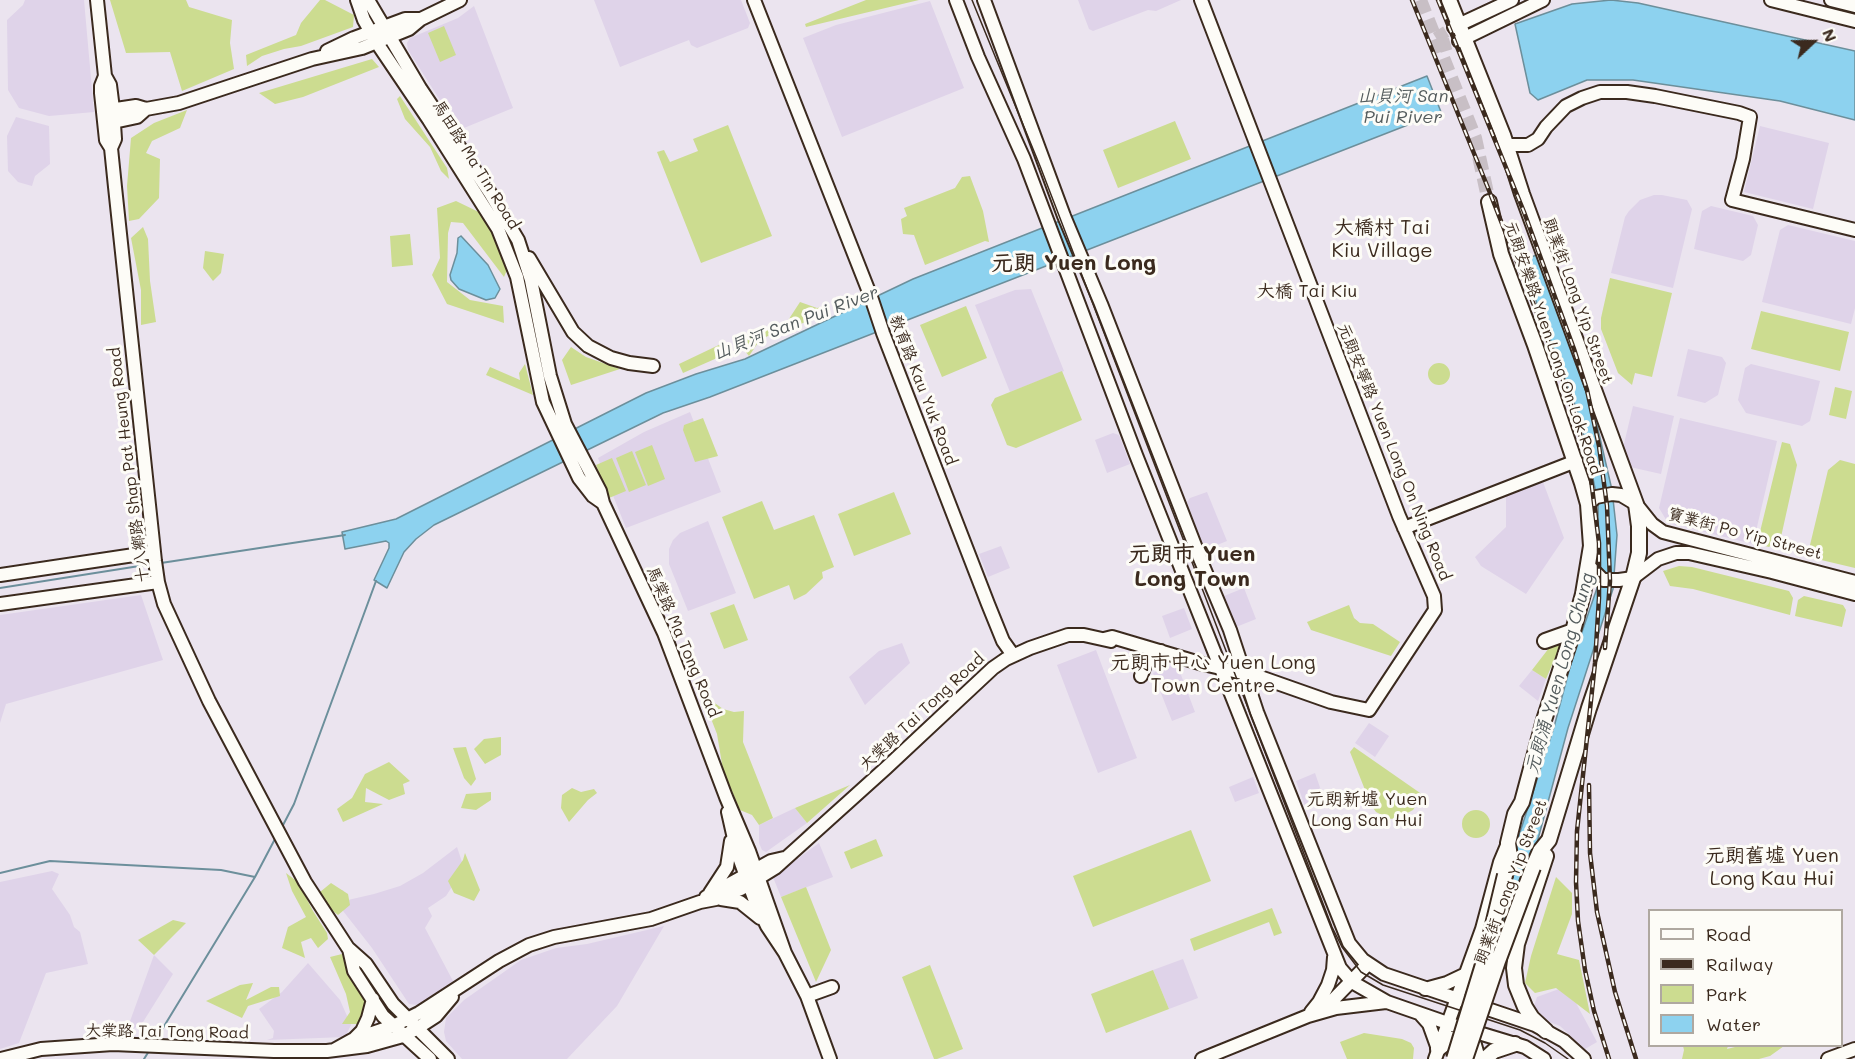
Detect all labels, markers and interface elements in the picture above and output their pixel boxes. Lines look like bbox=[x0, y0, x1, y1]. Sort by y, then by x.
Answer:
north arrow bbox=[1783, 12, 1843, 72]
text: N bbox=[1818, 26, 1842, 45]
water label: 山貝河 San Pui River bbox=[1357, 85, 1449, 128]
street label: 馬田路 Ma Tin Road bbox=[428, 97, 524, 233]
street label: 朗業街 Long Yip Street bbox=[1539, 215, 1617, 387]
district label: 大橋村 Tai Kiu Village bbox=[1323, 216, 1441, 263]
street label: 元朗安樂路 Yuen Long On Lok Road bbox=[1500, 218, 1606, 478]
district label: 元朗 Yuen Long bbox=[992, 250, 1156, 276]
district label: 大橋 Tai Kiu bbox=[1257, 280, 1357, 302]
water label: 山貝河 San Pui River bbox=[710, 281, 882, 365]
street label: 教育路 Kau Yuk Road bbox=[885, 312, 961, 468]
street label: 元朗安寧路 Yuen Long On Ning Road bbox=[1333, 321, 1455, 583]
street label: 十八鄉路 Shap Pat Heung Road bbox=[105, 346, 153, 584]
street label: 寶業街 Po Yip Street bbox=[1666, 504, 1824, 564]
district label: 元朗市 Yuen Long Town bbox=[1127, 541, 1257, 592]
street label: 馬棠路 Ma Tong Road bbox=[642, 563, 724, 721]
water label: 元朗涌 Yuen Long Chung bbox=[1521, 570, 1599, 776]
street label: 大棠路 Tai Tong Road bbox=[856, 649, 988, 775]
district label: 元朗市中心 Yuen Long Town Centre bbox=[1110, 651, 1316, 698]
district label: 元朗新墟 Yuen Long San Hui bbox=[1302, 788, 1432, 830]
street label: 朗業街 Long Yip Street bbox=[1471, 797, 1551, 967]
district label: 元朗舊墟 Yuen Long Kau Hui bbox=[1701, 844, 1843, 891]
legend bbox=[1648, 909, 1843, 1047]
text: Road bbox=[1706, 922, 1751, 946]
text: Railway bbox=[1706, 952, 1773, 976]
text: Park bbox=[1706, 982, 1747, 1006]
text: Water bbox=[1706, 1012, 1761, 1036]
street label: 大棠路 Tai Tong Road bbox=[85, 1021, 249, 1043]

